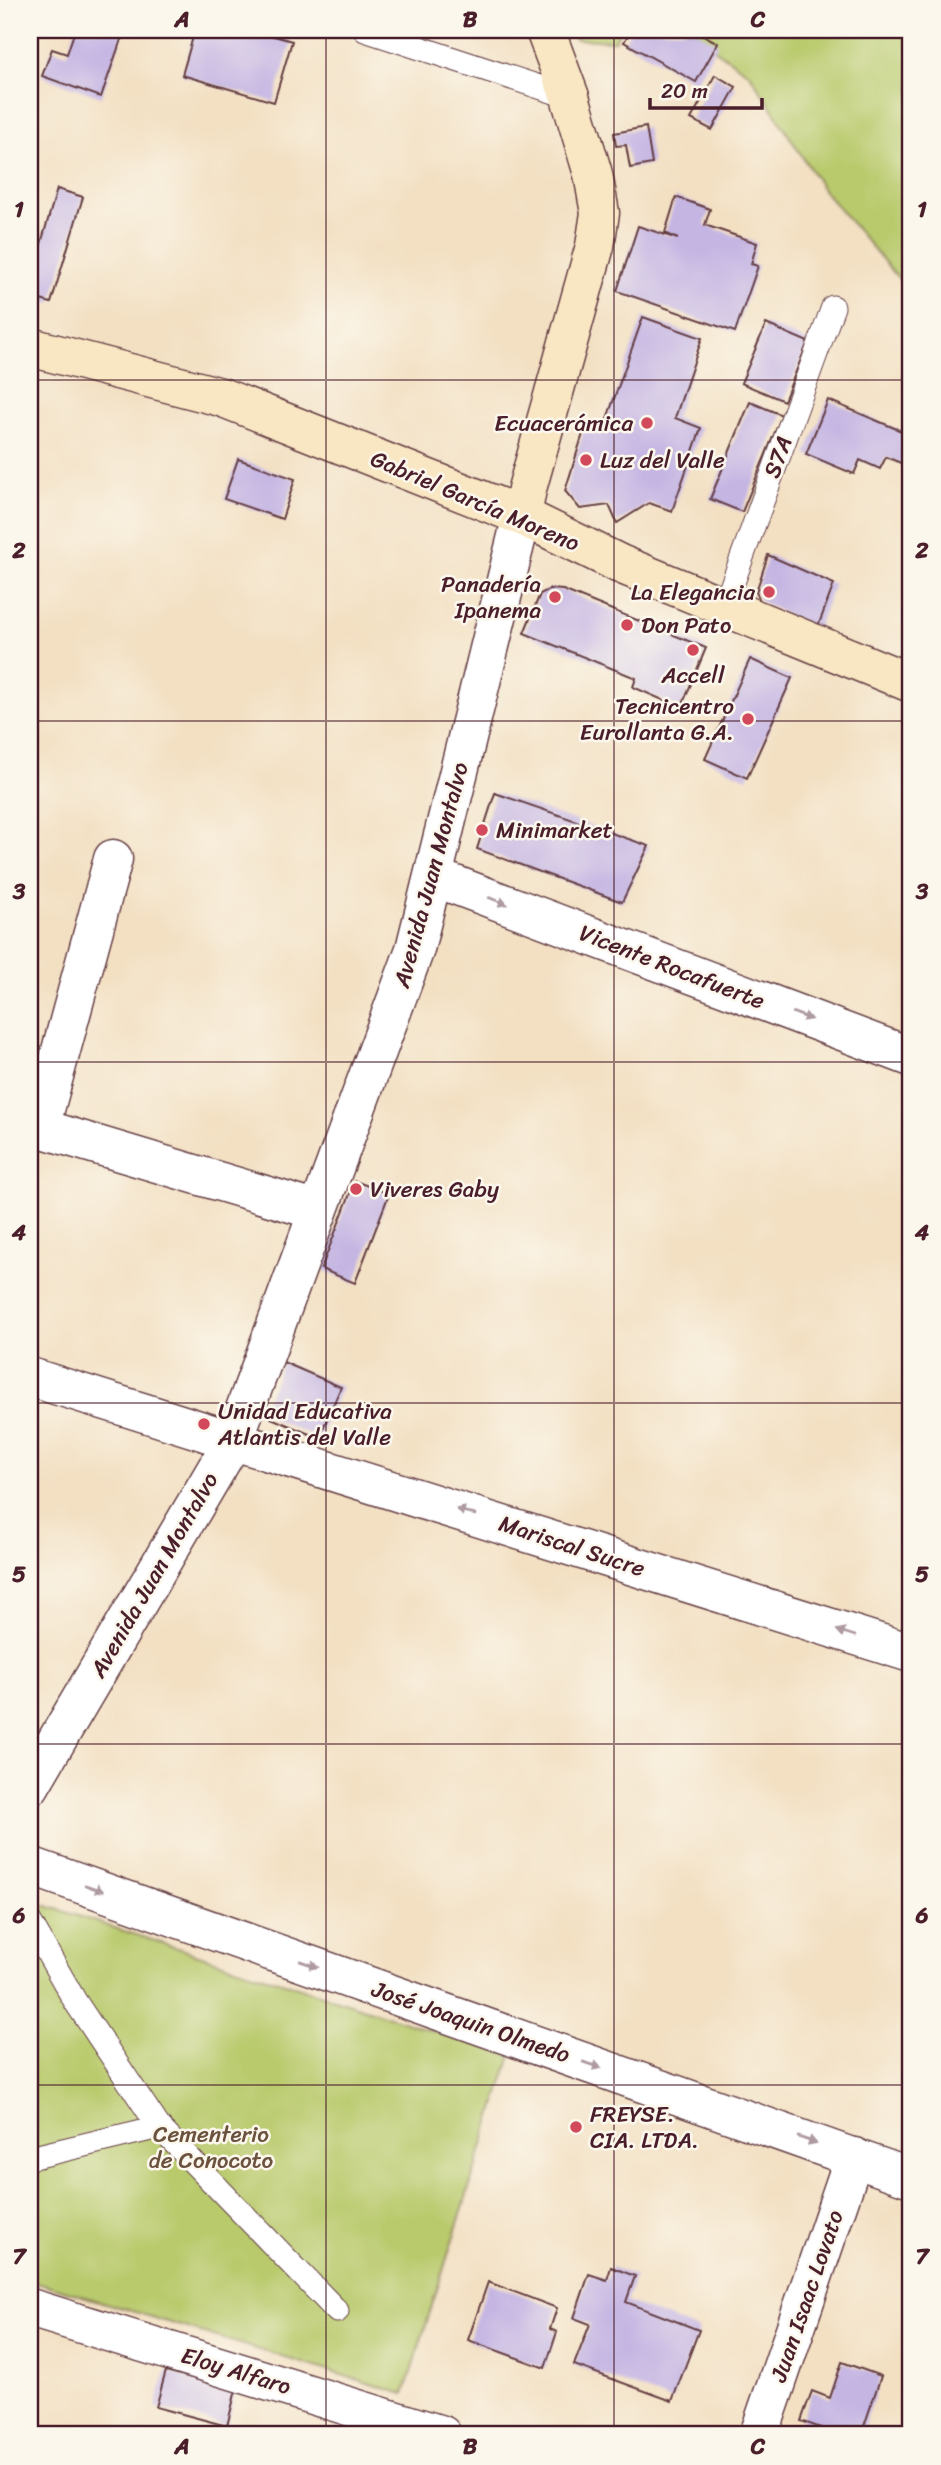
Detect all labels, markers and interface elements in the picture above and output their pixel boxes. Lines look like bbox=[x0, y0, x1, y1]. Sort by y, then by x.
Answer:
text: A bbox=[173, 0, 190, 40]
text: B bbox=[463, 0, 478, 40]
text: C bbox=[750, 0, 766, 40]
scale bar bbox=[650, 66, 762, 110]
text: 20 m bbox=[661, 72, 708, 110]
text: 1 bbox=[14, 189, 24, 230]
text: 1 bbox=[917, 189, 927, 230]
place label: Ecuacerámica bbox=[494, 403, 633, 444]
marker: Ecuacerámica bbox=[639, 415, 655, 431]
street label: S7A bbox=[751, 430, 805, 484]
street label: Gabriel García Moreno bbox=[364, 438, 586, 564]
place label: Luz del Valle bbox=[600, 440, 725, 481]
marker: Luz del Valle bbox=[578, 452, 594, 468]
text: 2 bbox=[11, 530, 26, 571]
text: 2 bbox=[914, 530, 929, 571]
place label: Panadería Ipanema bbox=[441, 564, 541, 631]
place label: La Elegancia bbox=[631, 572, 755, 613]
marker: La Elegancia bbox=[761, 584, 777, 600]
marker: Panadería Ipanema bbox=[547, 589, 563, 605]
place label: Don Pato bbox=[641, 605, 731, 646]
marker: Don Pato bbox=[619, 617, 635, 633]
marker: Accell bbox=[685, 642, 701, 658]
place label: Accell bbox=[661, 655, 725, 696]
place label: Tecnicentro Eurollanta G.A. bbox=[580, 686, 734, 753]
marker: Tecnicentro Eurollanta G.A. bbox=[740, 711, 756, 727]
street label: Avenida Juan Montalvo bbox=[381, 757, 481, 993]
place label: Minimarket bbox=[496, 810, 613, 851]
marker: Minimarket bbox=[474, 822, 490, 838]
text: 3 bbox=[12, 871, 26, 912]
text: 3 bbox=[915, 871, 929, 912]
one-way arrow bbox=[487, 896, 508, 907]
street label: Vicente Rocafuerte bbox=[573, 913, 771, 1021]
one-way arrow bbox=[792, 1011, 813, 1022]
place label: Viveres Gaby bbox=[370, 1169, 499, 1210]
marker: Viveres Gaby bbox=[348, 1181, 364, 1197]
text: 4 bbox=[11, 1212, 27, 1253]
text: 4 bbox=[914, 1212, 930, 1253]
place label: Unidad Educativa Atlantis del Valle bbox=[217, 1391, 392, 1458]
marker: Unidad Educativa Atlantis del Valle bbox=[196, 1416, 212, 1432]
street label: Avenida Juan Montalvo bbox=[78, 1464, 230, 1687]
street label: Mariscal Sucre bbox=[494, 1503, 651, 1589]
one-way arrow bbox=[455, 1507, 476, 1517]
text: 5 bbox=[12, 1554, 26, 1595]
text: 5 bbox=[915, 1554, 929, 1595]
one-way arrow bbox=[835, 1627, 856, 1637]
one-way arrow bbox=[84, 1883, 105, 1894]
text: 6 bbox=[11, 1895, 26, 1936]
text: 6 bbox=[914, 1895, 929, 1936]
one-way arrow bbox=[298, 1959, 319, 1970]
street label: José Joaquin Olmedo bbox=[365, 1969, 576, 2075]
one-way arrow bbox=[582, 2059, 603, 2070]
place label: FREYSE. CIA. LTDA. bbox=[590, 2094, 699, 2161]
park label: Cementerio de Conocoto bbox=[149, 2114, 274, 2181]
marker: FREYSE. CIA. LTDA. bbox=[568, 2119, 584, 2135]
one-way arrow bbox=[796, 2135, 817, 2146]
street label: Juan Isaac Lovato bbox=[758, 2204, 856, 2389]
text: 7 bbox=[12, 2236, 27, 2277]
text: 7 bbox=[915, 2236, 930, 2277]
street label: Eloy Alfaro bbox=[176, 2335, 296, 2407]
text: A bbox=[173, 2426, 190, 2465]
text: B bbox=[463, 2426, 478, 2465]
text: C bbox=[750, 2426, 766, 2465]

